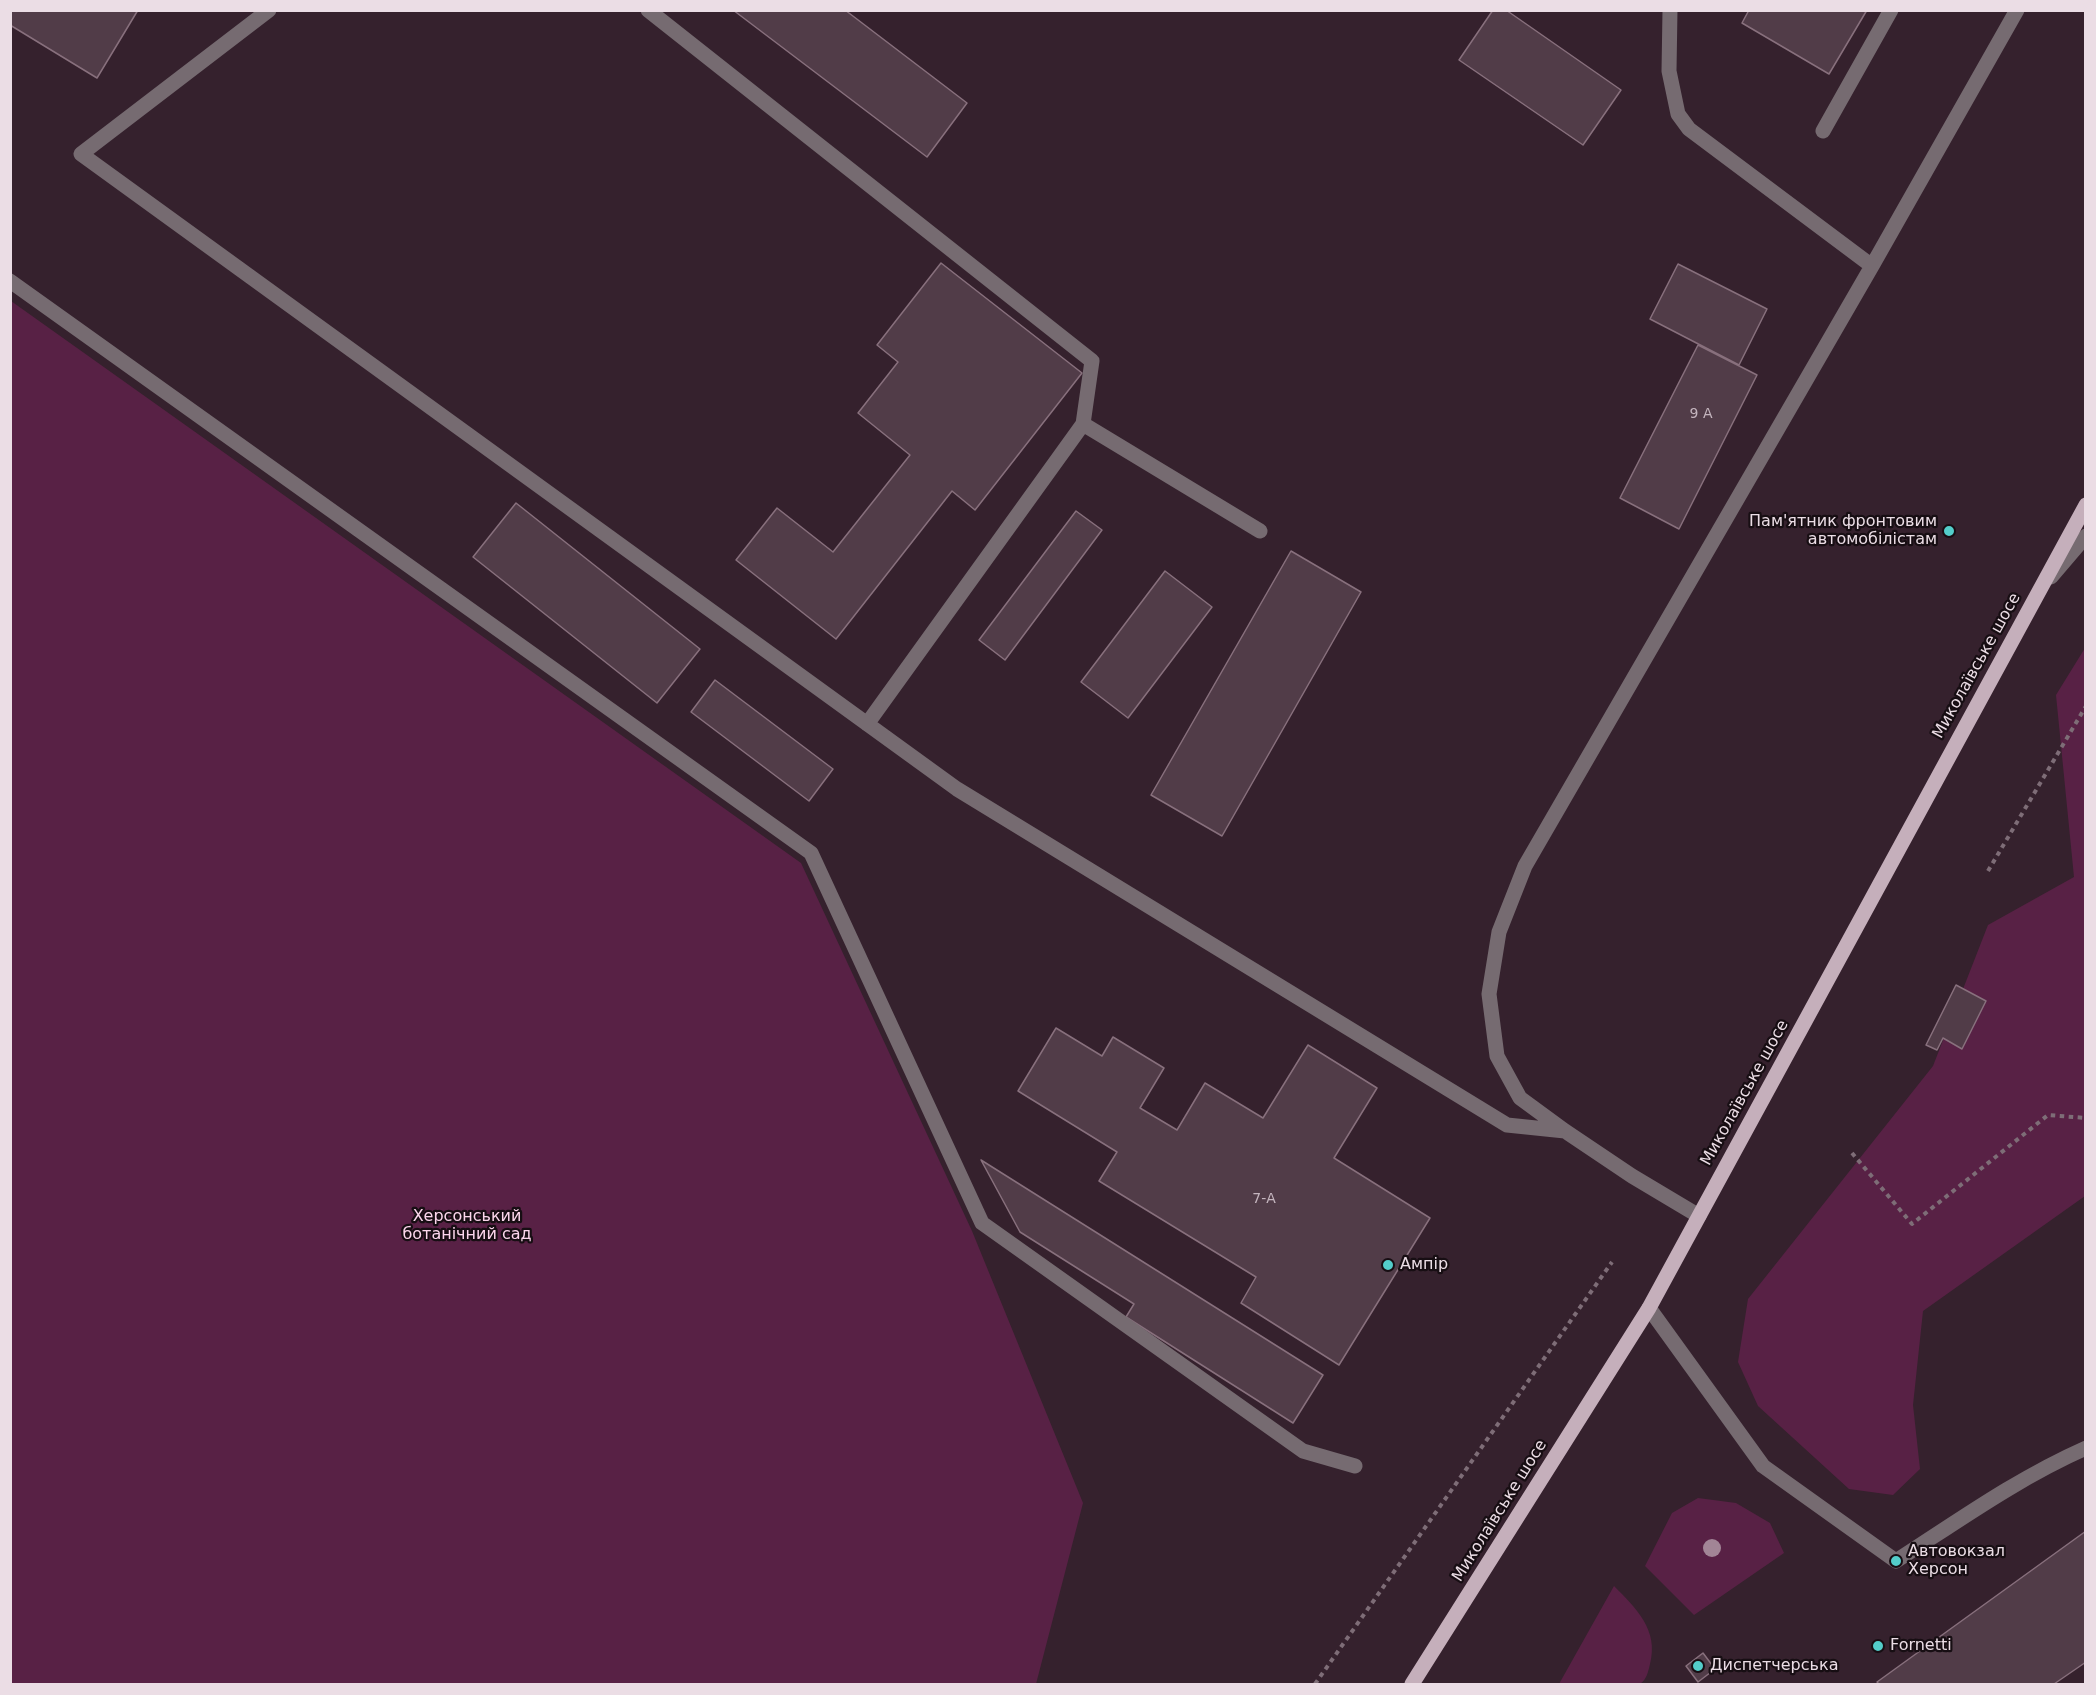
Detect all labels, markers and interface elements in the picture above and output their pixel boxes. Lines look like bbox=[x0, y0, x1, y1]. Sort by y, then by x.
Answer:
house number: 9 А bbox=[1690, 406, 1712, 422]
place label: Пам'ятник фронтовим автомобілістам bbox=[1749, 512, 1937, 550]
marker: Пам'ятник фронтовим автомобілістам bbox=[1942, 524, 1956, 538]
street label: Миколаївське шосе bbox=[1929, 590, 2025, 742]
street label: Миколаївське шосе bbox=[1697, 1017, 1793, 1169]
house number: 7-А bbox=[1252, 1191, 1276, 1207]
park label: Херсонський ботанічний сад bbox=[402, 1207, 532, 1245]
place label: Ампір bbox=[1400, 1255, 1448, 1275]
marker: Ампір bbox=[1381, 1258, 1395, 1272]
street label: Миколаївське шосе bbox=[1449, 1437, 1551, 1585]
place label: Автовокзал Херсон bbox=[1908, 1542, 2005, 1580]
marker: Автовокзал Херсон bbox=[1889, 1554, 1903, 1568]
place label: Fornetti bbox=[1890, 1636, 1952, 1656]
marker: Fornetti bbox=[1871, 1639, 1885, 1653]
place label: Диспетчерська bbox=[1710, 1656, 1838, 1676]
marker: Диспетчерська bbox=[1691, 1659, 1705, 1673]

